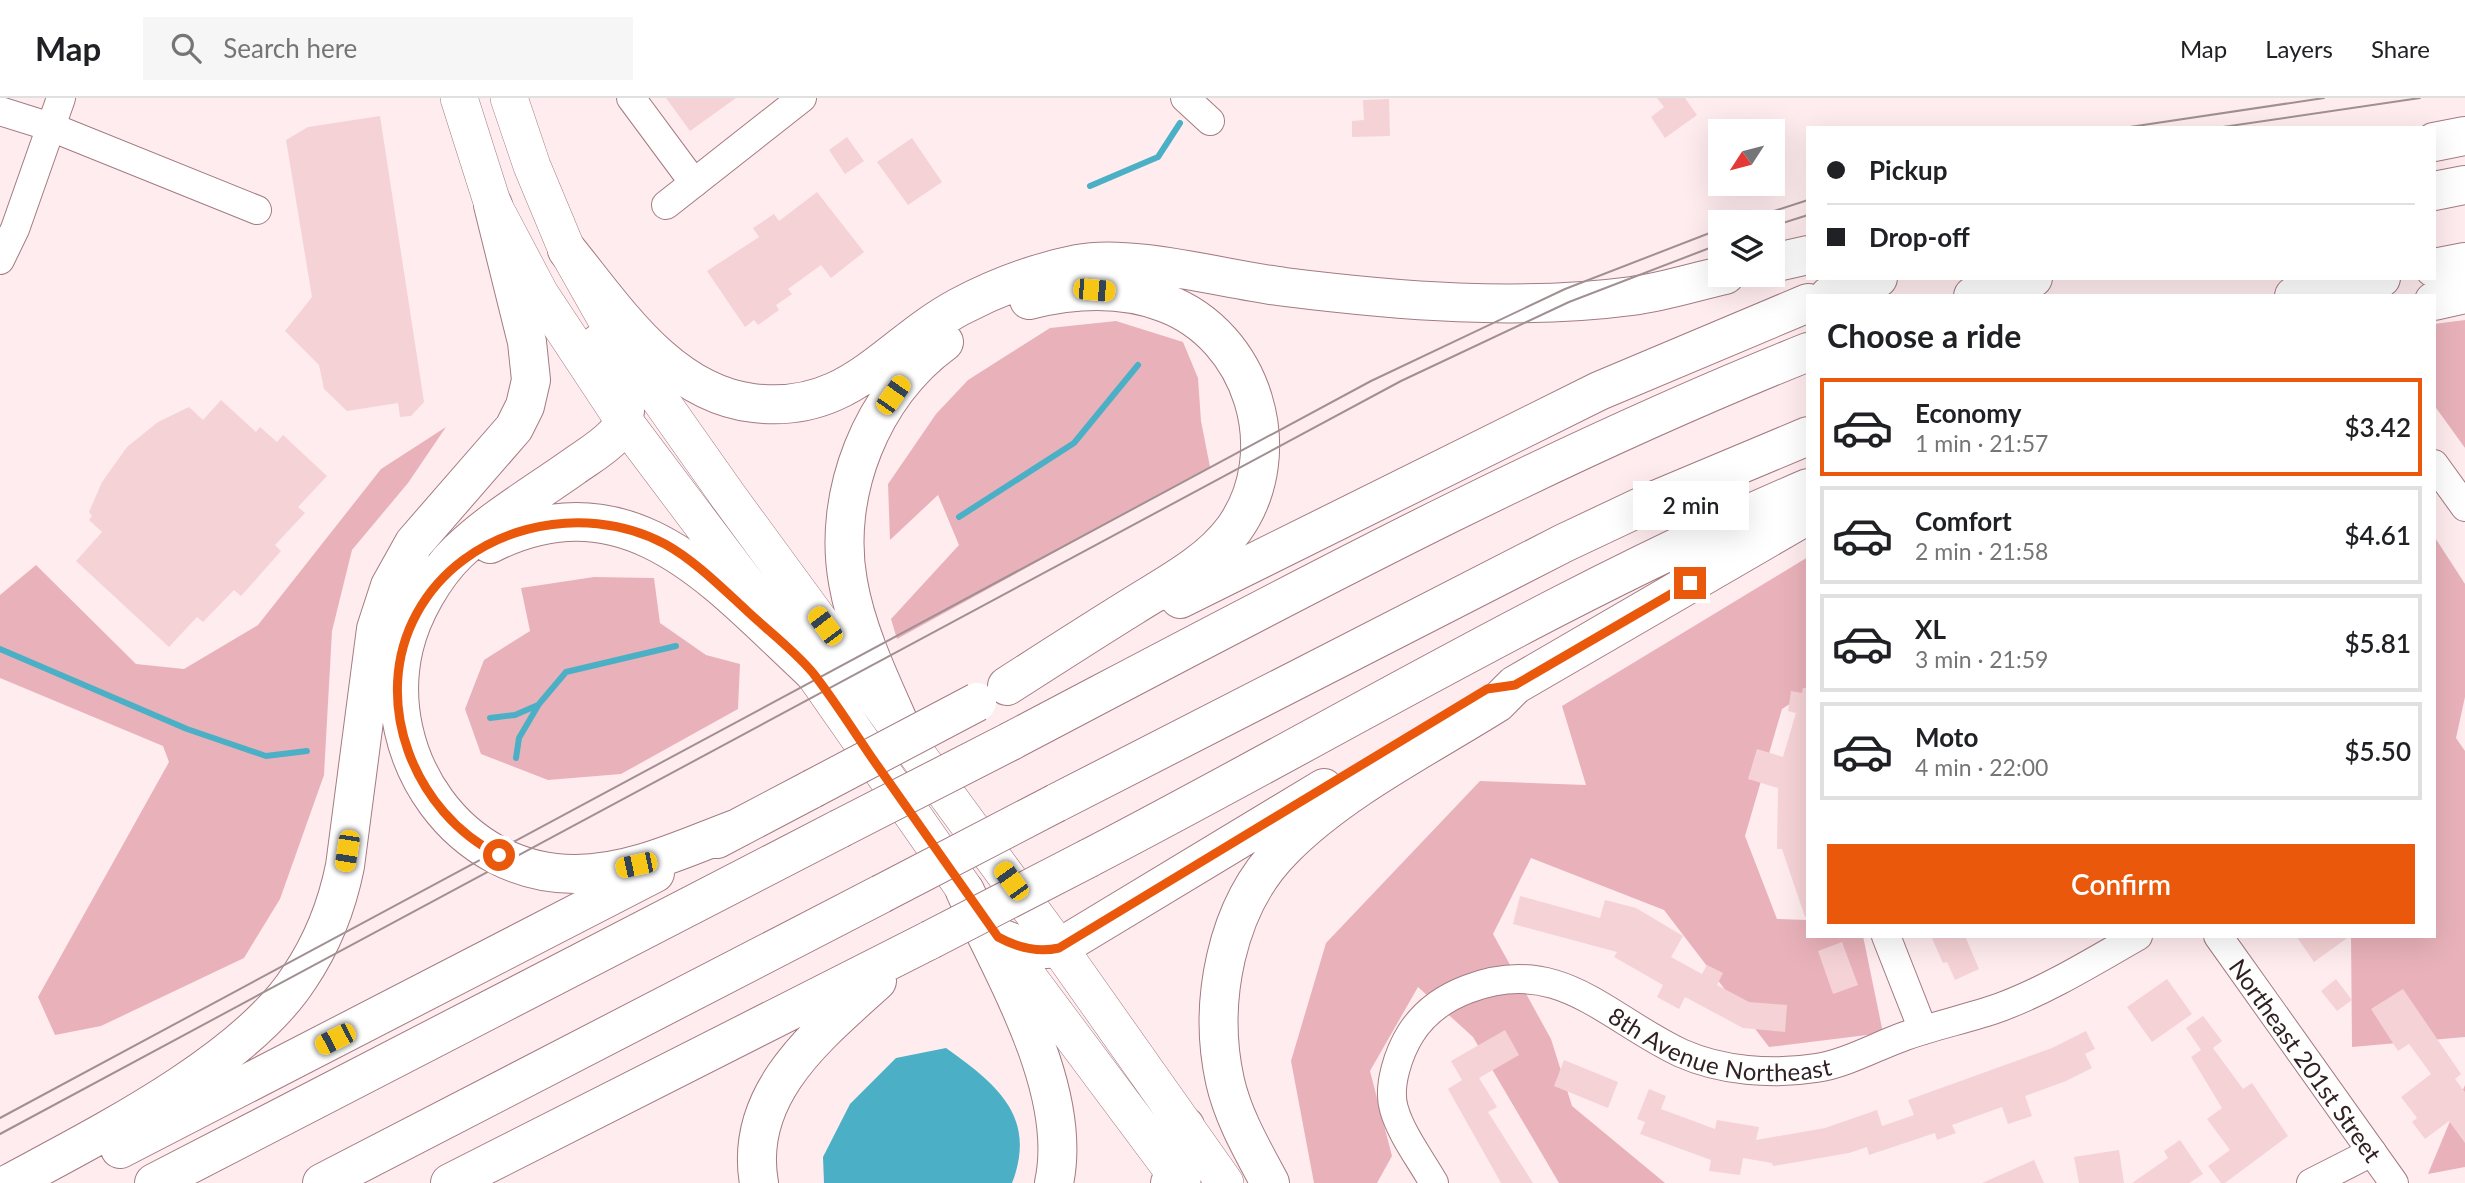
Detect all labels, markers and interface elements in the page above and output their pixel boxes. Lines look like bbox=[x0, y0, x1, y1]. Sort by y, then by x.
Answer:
search box bbox=[143, 17, 633, 80]
text: Map bbox=[35, 28, 101, 68]
icon: search bbox=[167, 29, 205, 67]
text: Search here bbox=[223, 32, 357, 64]
text: Map bbox=[2180, 34, 2227, 63]
text: Layers bbox=[2265, 34, 2333, 63]
text: Share bbox=[2371, 34, 2430, 63]
north arrow bbox=[1708, 119, 1785, 196]
map controls bbox=[1708, 119, 1785, 287]
text: Pickup bbox=[1869, 154, 1948, 186]
button: layers bbox=[1708, 210, 1785, 287]
text: Drop-off bbox=[1869, 221, 1970, 253]
car bbox=[1073, 278, 1116, 302]
text: Choose a ride bbox=[1827, 316, 2021, 355]
car bbox=[873, 372, 914, 418]
icon: car bbox=[1831, 396, 1894, 459]
text: Economy bbox=[1915, 397, 2021, 429]
text: $3.42 bbox=[2345, 411, 2411, 443]
text: 1 min · 21:57 bbox=[1915, 429, 2048, 457]
callout: 2 min bbox=[1632, 482, 1748, 531]
text: 2 min bbox=[1663, 491, 1719, 519]
icon: car bbox=[1831, 504, 1894, 567]
text: Comfort bbox=[1915, 505, 2012, 537]
text: $4.61 bbox=[2345, 519, 2411, 551]
text: 2 min · 21:58 bbox=[1915, 537, 2048, 565]
route end bbox=[1674, 567, 1706, 599]
car bbox=[804, 603, 847, 649]
icon: car bbox=[1831, 612, 1894, 675]
text: XL bbox=[1915, 613, 1946, 645]
text: $5.81 bbox=[2345, 627, 2411, 659]
text: 3 min · 21:59 bbox=[1915, 645, 2048, 673]
icon: car bbox=[1831, 720, 1894, 783]
text: Moto bbox=[1915, 721, 1978, 753]
text: $5.50 bbox=[2345, 735, 2411, 767]
text: 4 min · 22:00 bbox=[1915, 753, 2048, 781]
car bbox=[334, 829, 361, 873]
route start bbox=[483, 839, 515, 871]
button: Confirm bbox=[1827, 844, 2415, 924]
car bbox=[614, 850, 659, 880]
car bbox=[991, 858, 1032, 904]
street label: Northeast 201st Street bbox=[2224, 953, 2389, 1167]
street label: 8th Avenue Northeast bbox=[1604, 1000, 1834, 1086]
car bbox=[312, 1020, 359, 1058]

